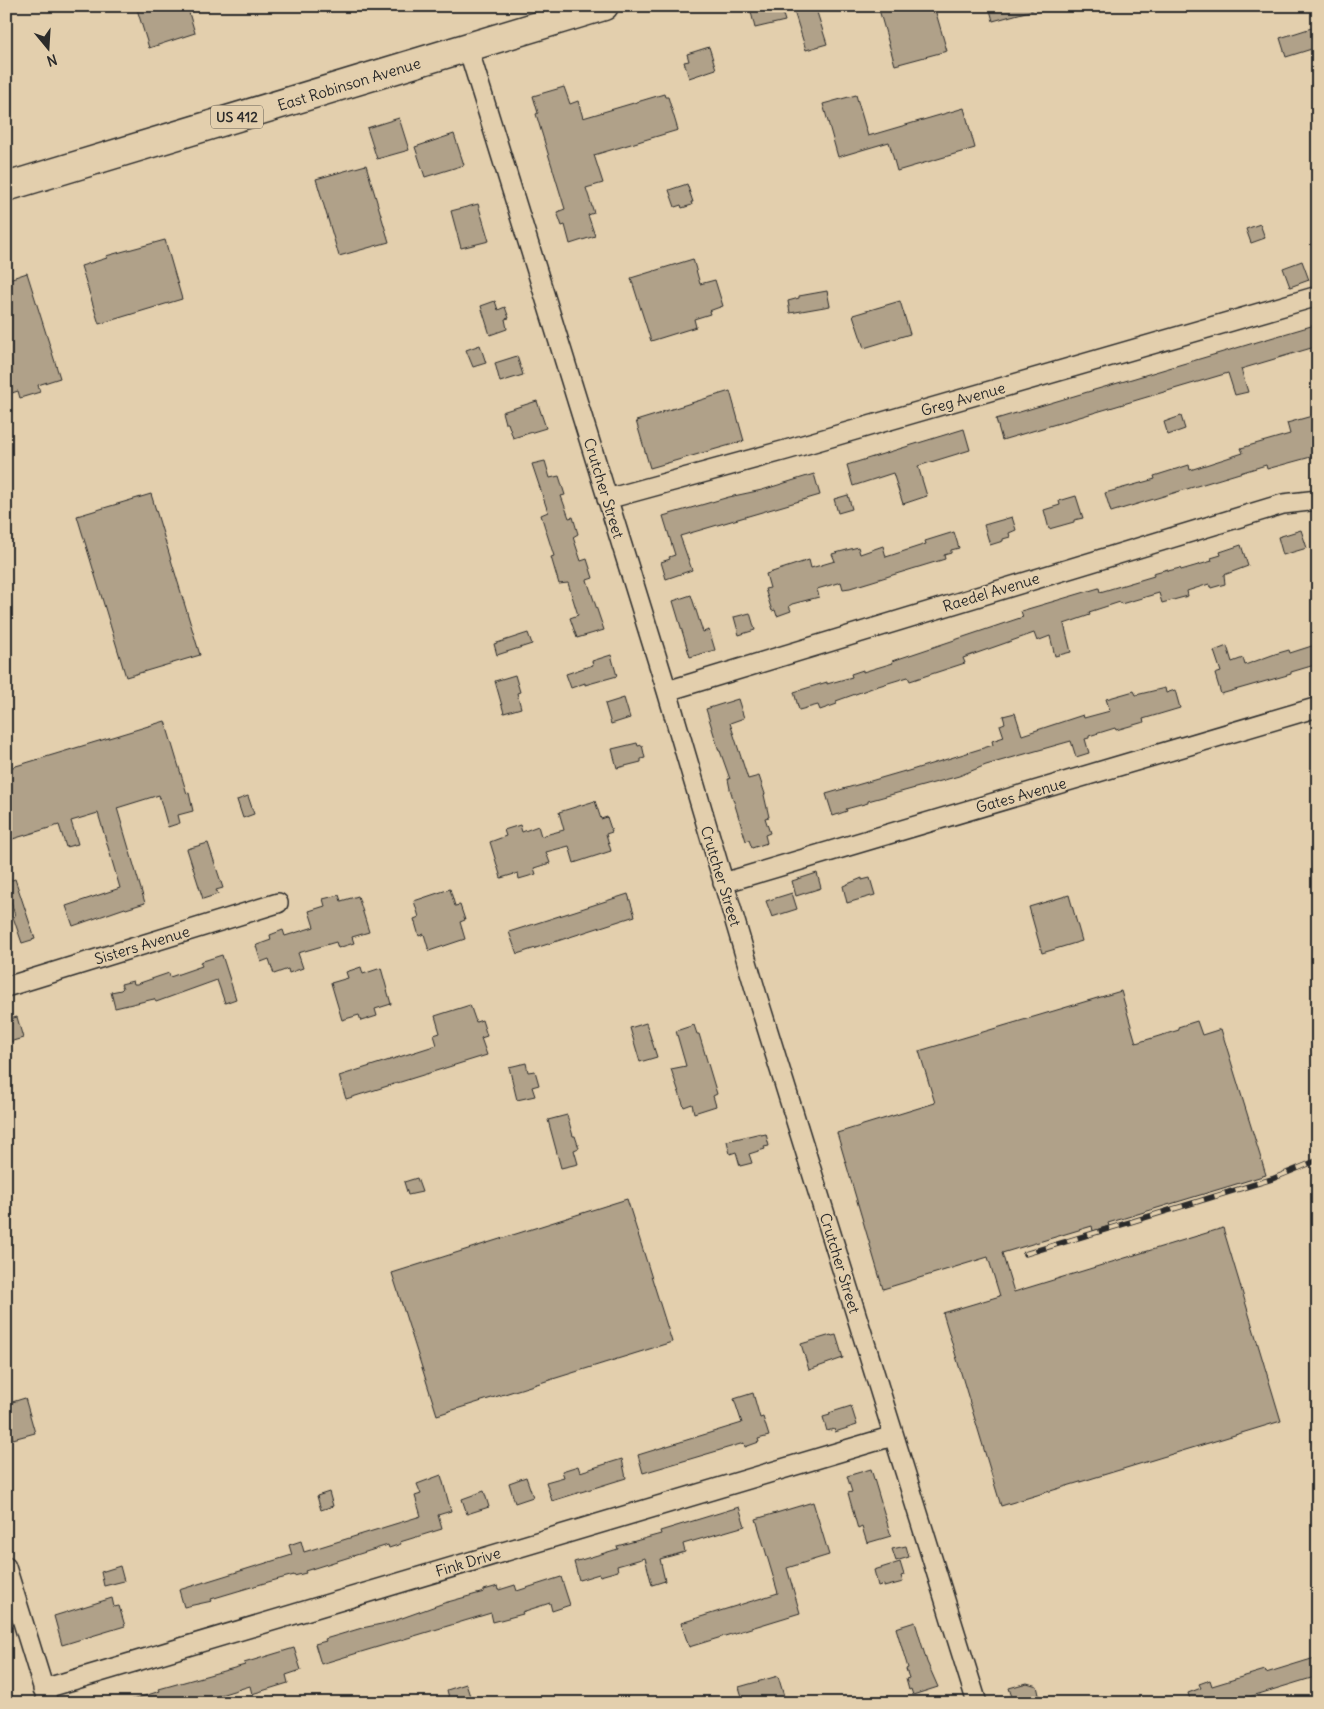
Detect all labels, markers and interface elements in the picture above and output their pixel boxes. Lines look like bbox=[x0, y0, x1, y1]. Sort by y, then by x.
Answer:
north arrow bbox=[22, 22, 72, 72]
text: N bbox=[45, 50, 59, 70]
street label: East Robinson Avenue bbox=[275, 53, 423, 115]
road number: US 412 bbox=[211, 105, 263, 128]
street label: Greg Avenue bbox=[919, 378, 1007, 420]
street label: Crutcher Street bbox=[580, 436, 628, 540]
street label: Raedel Avenue bbox=[940, 568, 1042, 616]
street label: Gates Avenue bbox=[974, 773, 1068, 817]
street label: Crutcher Street bbox=[697, 824, 745, 928]
street label: Sisters Avenue bbox=[92, 922, 192, 968]
street label: Crutcher Street bbox=[816, 1211, 864, 1315]
street label: Fink Drive bbox=[433, 1543, 503, 1581]

